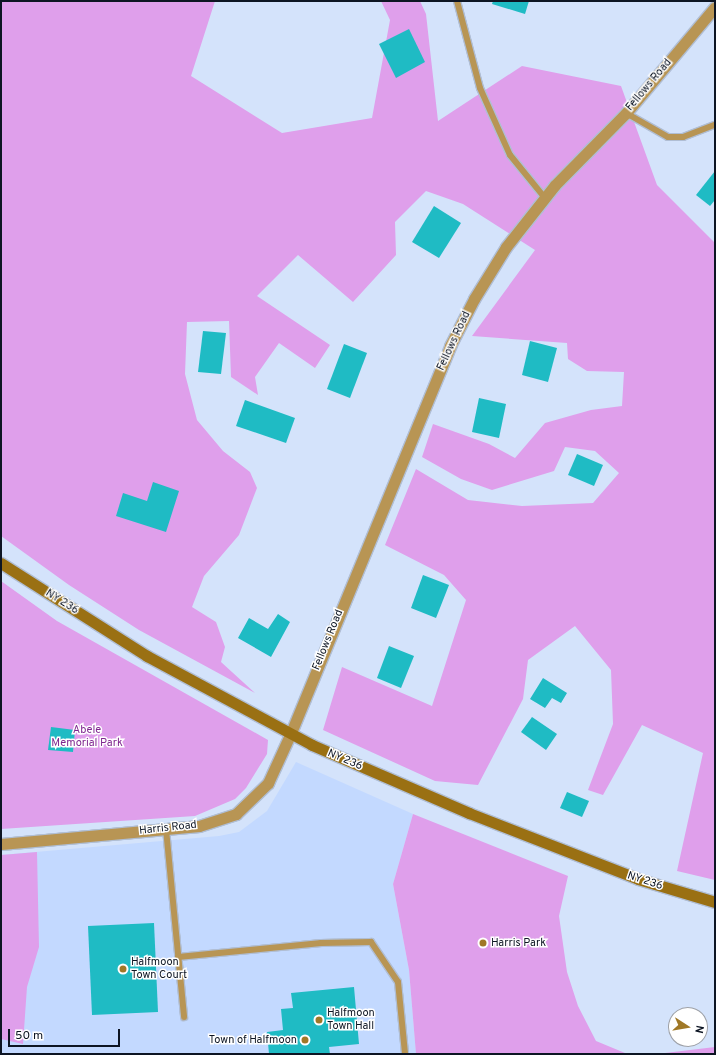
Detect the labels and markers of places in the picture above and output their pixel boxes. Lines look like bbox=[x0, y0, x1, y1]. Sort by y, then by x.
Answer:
place label: Harris Park bbox=[491, 936, 546, 950]
marker: Harris Park bbox=[478, 938, 488, 948]
place label: Halfmoon Town Court bbox=[131, 956, 187, 982]
marker: Halfmoon Town Court bbox=[118, 964, 128, 974]
place label: Halfmoon Town Hall bbox=[327, 1007, 375, 1033]
marker: Halfmoon Town Hall bbox=[314, 1015, 324, 1025]
place label: Town of Halfmoon bbox=[209, 1033, 297, 1047]
marker: Town of Halfmoon bbox=[300, 1035, 310, 1045]

